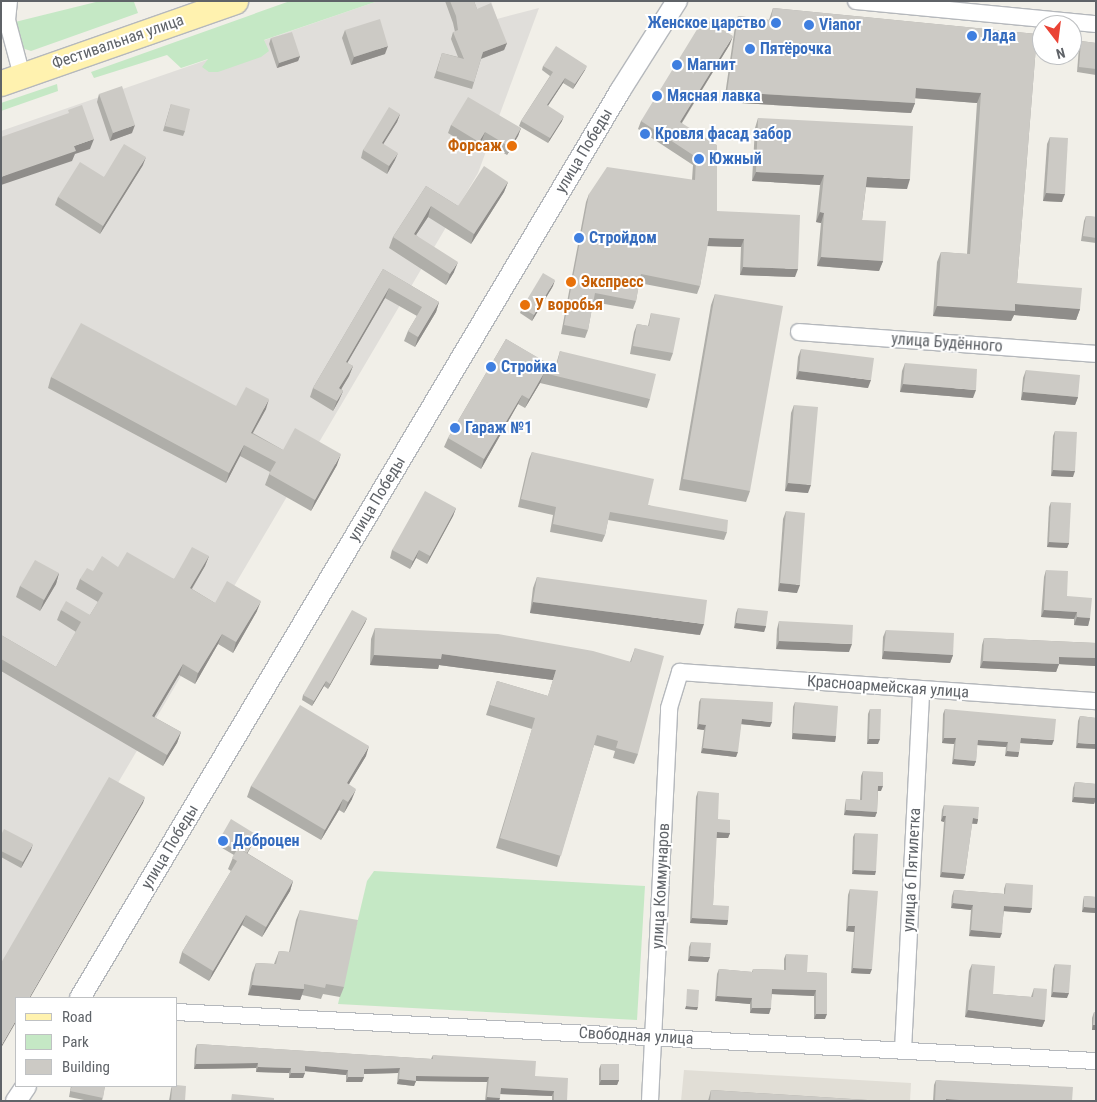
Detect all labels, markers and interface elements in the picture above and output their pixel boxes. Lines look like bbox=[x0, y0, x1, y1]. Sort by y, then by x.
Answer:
street label: Фестивальная улица bbox=[50, 10, 186, 74]
place label: Женское царство bbox=[648, 13, 766, 33]
place label: Vianor bbox=[819, 15, 861, 35]
north arrow bbox=[1032, 15, 1082, 65]
marker: Женское царство bbox=[770, 17, 782, 29]
marker: Vianor bbox=[803, 19, 815, 31]
place label: Лада bbox=[982, 26, 1016, 46]
marker: Лада bbox=[966, 30, 978, 42]
place label: Пятёрочка bbox=[760, 39, 831, 59]
marker: Пятёрочка bbox=[744, 43, 756, 55]
text: N bbox=[1054, 45, 1067, 62]
place label: Магнит bbox=[687, 55, 736, 75]
marker: Магнит bbox=[671, 59, 683, 71]
place label: Мясная лавка bbox=[667, 86, 761, 106]
marker: Мясная лавка bbox=[651, 90, 663, 102]
street label: улица Победы bbox=[551, 105, 617, 197]
place label: Кровля фасад забор bbox=[655, 124, 791, 144]
marker: Кровля фасад забор bbox=[639, 128, 651, 140]
place label: Форсаж bbox=[448, 136, 502, 156]
marker: Форсаж bbox=[506, 140, 518, 152]
place label: Южный bbox=[709, 149, 762, 169]
marker: Южный bbox=[693, 153, 705, 165]
place label: Стройдом bbox=[589, 228, 657, 248]
marker: Стройдом bbox=[573, 232, 585, 244]
place label: Экспресс bbox=[581, 272, 644, 292]
marker: Экспресс bbox=[565, 276, 577, 288]
place label: У воробья bbox=[535, 295, 603, 315]
marker: У воробья bbox=[519, 299, 531, 311]
street label: улица Будённого bbox=[891, 330, 1003, 356]
place label: Стройка bbox=[501, 357, 557, 377]
marker: Стройка bbox=[485, 361, 497, 373]
place label: Гараж №1 bbox=[465, 418, 532, 438]
marker: Гараж №1 bbox=[449, 422, 461, 434]
street label: улица Победы bbox=[344, 453, 410, 545]
street label: Красноармейская улица bbox=[806, 672, 970, 702]
street label: улица Победы bbox=[137, 801, 203, 893]
street label: улица 6 Пятилетка bbox=[899, 807, 925, 933]
street label: улица Коммунаров bbox=[648, 822, 674, 950]
place label: Доброцен bbox=[233, 831, 300, 851]
marker: Доброцен bbox=[217, 835, 229, 847]
legend bbox=[15, 997, 178, 1087]
text: Road bbox=[62, 1008, 92, 1026]
street label: Свободная улица bbox=[578, 1023, 694, 1049]
text: Park bbox=[62, 1033, 89, 1051]
text: Building bbox=[62, 1058, 110, 1076]

